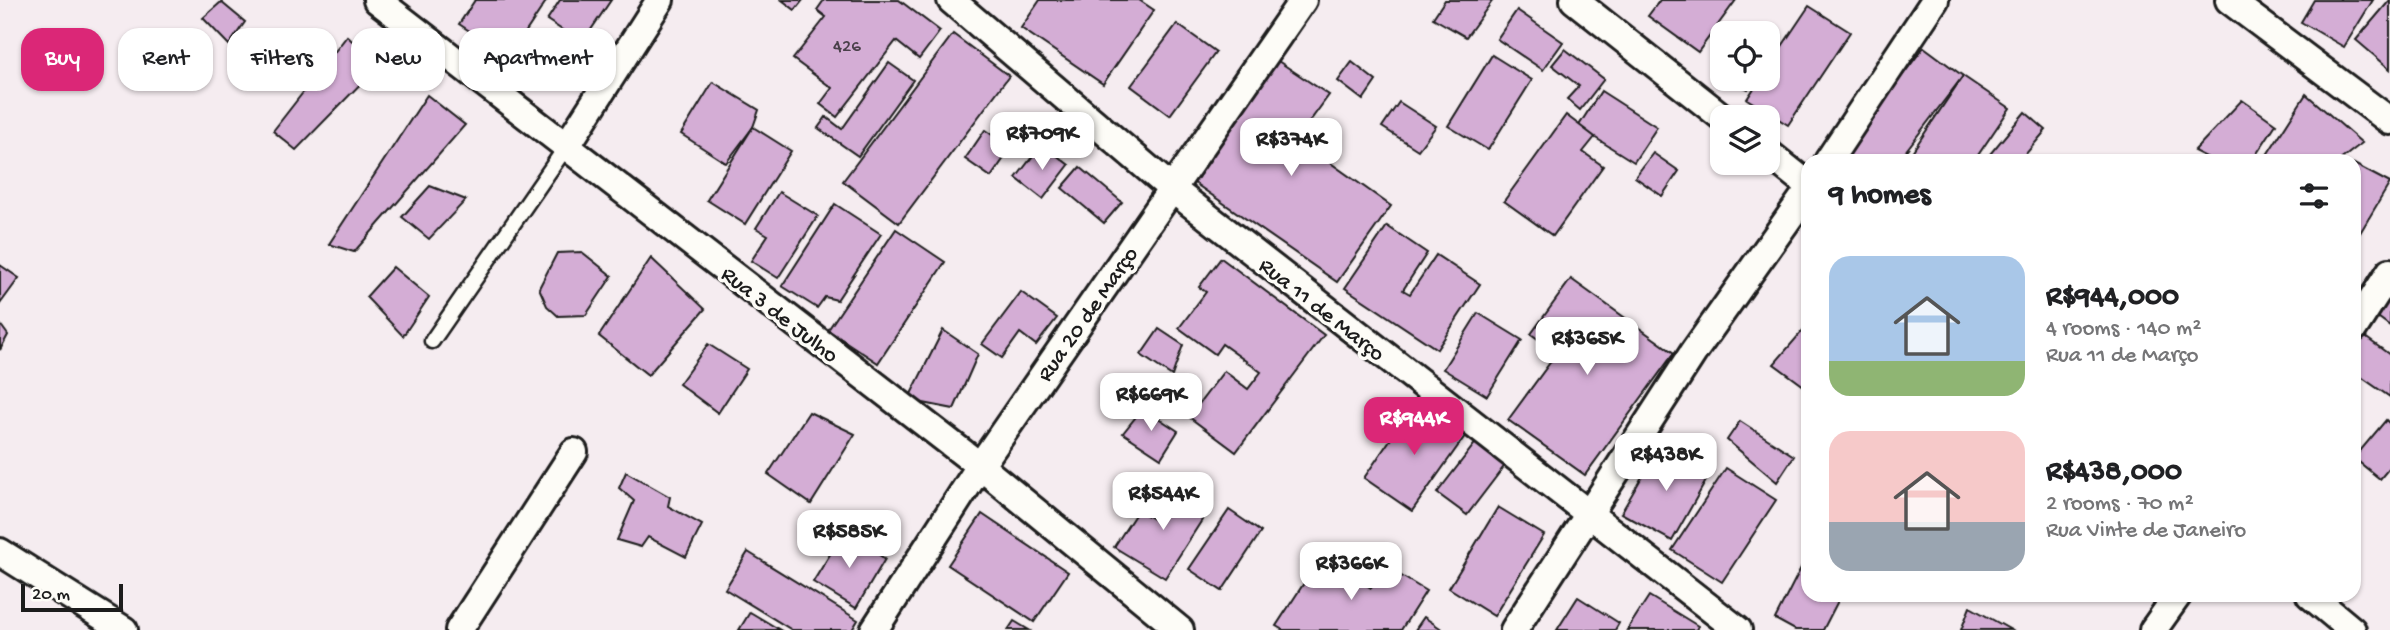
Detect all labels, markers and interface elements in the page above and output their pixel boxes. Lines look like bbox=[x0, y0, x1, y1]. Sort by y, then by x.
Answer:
map controls bbox=[1710, 21, 1780, 175]
button: locate bbox=[1710, 21, 1780, 91]
chip: Buy bbox=[21, 28, 104, 91]
chip: Rent bbox=[118, 28, 213, 91]
chip: Filters bbox=[227, 28, 337, 91]
chip: New bbox=[351, 28, 445, 91]
chip: Apartment bbox=[459, 28, 616, 91]
house number: 426 bbox=[833, 36, 861, 59]
button: layers bbox=[1710, 105, 1780, 175]
pin: R$709K bbox=[985, 113, 1099, 172]
pin: R$374K bbox=[1234, 118, 1348, 178]
text: R$709K bbox=[1006, 121, 1078, 148]
text: R$374K bbox=[1256, 127, 1326, 154]
icon: filters bbox=[2295, 177, 2333, 215]
text: 9 homes bbox=[1829, 179, 1931, 214]
street label: Rua 20 de Março bbox=[1032, 242, 1145, 388]
street label: Rua 11 de Março bbox=[1252, 253, 1389, 368]
street label: Rua 3 de Julho bbox=[715, 262, 843, 370]
text: R$944,000 bbox=[2046, 281, 2179, 316]
icon: home bbox=[1885, 284, 1969, 368]
text: 4 rooms · 140 m² bbox=[2046, 316, 2201, 343]
pin: R$365K bbox=[1530, 318, 1644, 377]
text: R$365K bbox=[1552, 326, 1622, 353]
text: Rua 11 de Março bbox=[2046, 343, 2199, 370]
pin: R$669K bbox=[1094, 374, 1208, 433]
text: R$669K bbox=[1116, 382, 1186, 409]
pin: R$944K bbox=[1357, 398, 1471, 457]
text: R$944K bbox=[1380, 406, 1448, 433]
pin: R$438K bbox=[1609, 434, 1723, 493]
text: R$438K bbox=[1631, 442, 1701, 469]
text: R$438,000 bbox=[2046, 456, 2182, 491]
icon: home bbox=[1885, 459, 1969, 543]
pin: R$544K bbox=[1106, 472, 1220, 532]
text: R$544K bbox=[1129, 481, 1197, 508]
text: 2 rooms · 70 m² bbox=[2046, 491, 2194, 518]
pin: R$585K bbox=[792, 510, 906, 570]
text: Rua Vinte de Janeiro bbox=[2046, 518, 2246, 545]
text: R$585K bbox=[813, 519, 885, 546]
pin: R$366K bbox=[1294, 542, 1408, 602]
text: R$366K bbox=[1316, 551, 1386, 578]
scale bar bbox=[21, 581, 122, 613]
text: 20 m bbox=[32, 584, 70, 607]

